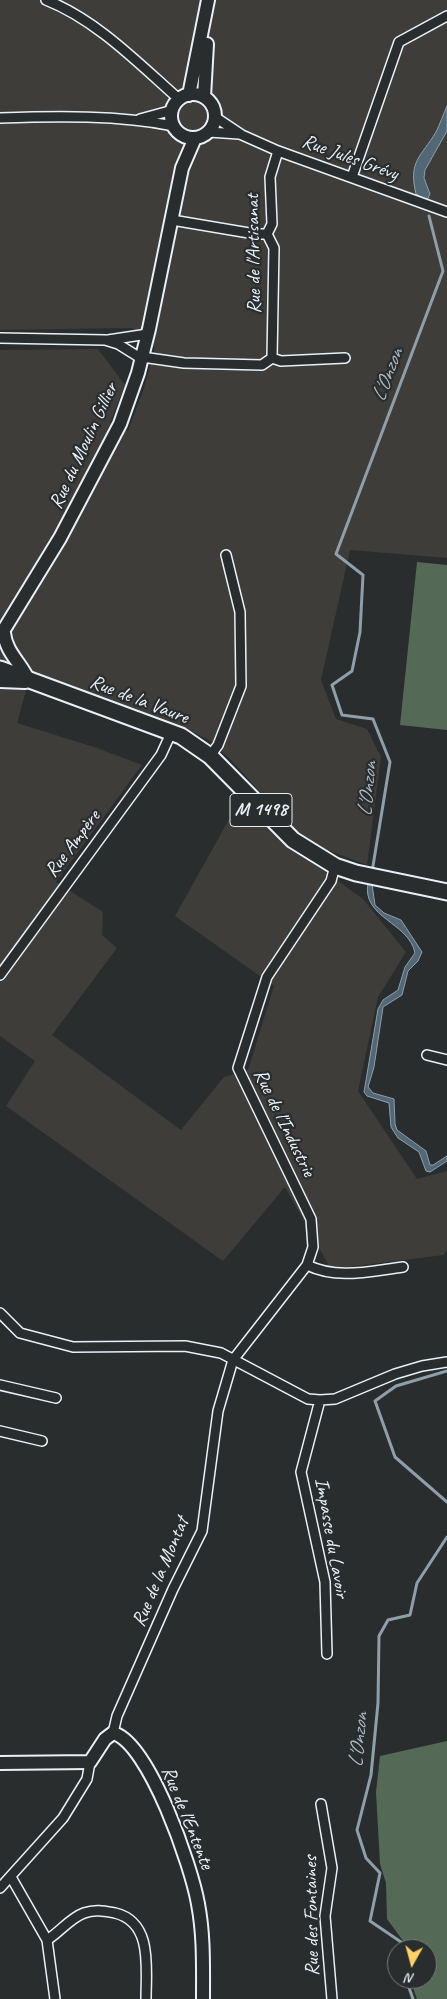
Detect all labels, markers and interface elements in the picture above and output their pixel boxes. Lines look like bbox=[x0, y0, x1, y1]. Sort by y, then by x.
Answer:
street label: Rue Jules Grévy bbox=[299, 130, 401, 186]
street label: Rue de l'Artisanat bbox=[241, 194, 267, 314]
water label: L'Onzon bbox=[366, 345, 410, 405]
street label: Rue du Moulin Gillier bbox=[44, 379, 124, 513]
street label: Rue de la Vaure bbox=[86, 670, 192, 730]
water label: L'Onzon bbox=[353, 760, 383, 818]
road number: M 1498 bbox=[230, 794, 292, 826]
street label: Rue Ampère bbox=[40, 806, 106, 882]
street label: Rue de l'Industrie bbox=[248, 1065, 320, 1181]
street label: Impasse du Lavoir bbox=[309, 1476, 353, 1600]
street label: Rue de la Montat bbox=[127, 1514, 195, 1630]
water label: L'Onzon bbox=[344, 1711, 374, 1769]
street label: Rue de l'Entente bbox=[156, 1763, 218, 1873]
street label: Rue des Fontaines bbox=[299, 1856, 325, 1976]
north arrow bbox=[387, 1939, 437, 1989]
text: N bbox=[405, 1969, 416, 1987]

